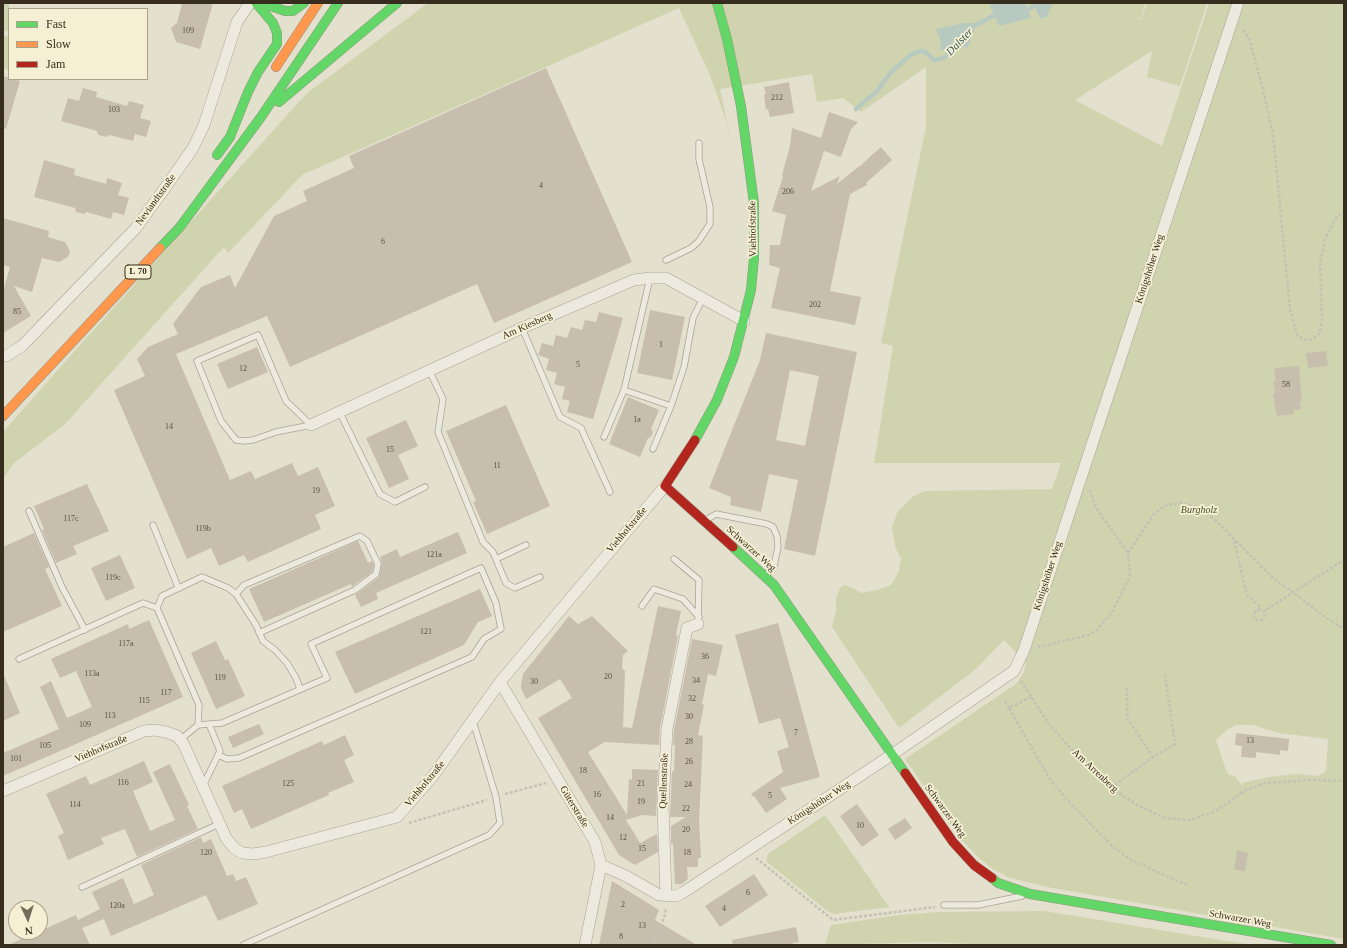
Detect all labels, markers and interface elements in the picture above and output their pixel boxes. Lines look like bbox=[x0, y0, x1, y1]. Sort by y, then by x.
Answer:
legend bbox=[8, 8, 148, 80]
text: Fast bbox=[46, 17, 66, 31]
house number: 109 bbox=[182, 26, 194, 36]
water label: Dalster bbox=[944, 26, 976, 58]
text: Slow bbox=[46, 37, 71, 51]
text: Jam bbox=[46, 57, 65, 71]
house number: 212 bbox=[771, 93, 783, 103]
house number: 103 bbox=[108, 105, 120, 115]
street label: Neviandtstraße bbox=[133, 172, 179, 228]
house number: 4 bbox=[539, 181, 543, 191]
house number: 206 bbox=[782, 187, 794, 197]
street label: Viehhofstraße bbox=[747, 201, 759, 257]
street label: Königshöher Weg bbox=[1133, 233, 1167, 305]
house number: 6 bbox=[381, 237, 385, 247]
road number: L 70 bbox=[125, 265, 151, 279]
house number: 202 bbox=[809, 300, 821, 310]
house number: 85 bbox=[13, 307, 21, 317]
street label: Am Kiesberg bbox=[500, 310, 554, 342]
house number: 1 bbox=[659, 340, 663, 350]
house number: 5 bbox=[576, 360, 580, 370]
house number: 12 bbox=[239, 364, 247, 374]
house number: 58 bbox=[1282, 380, 1290, 390]
house number: 1a bbox=[633, 415, 641, 425]
house number: 14 bbox=[165, 422, 173, 432]
house number: 15 bbox=[386, 445, 394, 455]
house number: 11 bbox=[493, 461, 501, 471]
house number: 19 bbox=[312, 486, 320, 496]
park label: Burgholz bbox=[1181, 504, 1217, 516]
street label: Viehhofstraße bbox=[604, 505, 650, 555]
house number: 117c bbox=[63, 514, 79, 524]
house number: 119b bbox=[195, 524, 211, 534]
street label: Schwarzer Weg bbox=[724, 524, 778, 574]
street label: Königshöher Weg bbox=[1031, 540, 1065, 612]
house number: 121a bbox=[426, 550, 442, 560]
house number: 119c bbox=[105, 573, 121, 583]
house number: 121 bbox=[420, 627, 432, 637]
house number: 117a bbox=[118, 639, 134, 649]
house number: 36 bbox=[701, 652, 709, 662]
house number: 113a bbox=[84, 669, 100, 679]
house number: 20 bbox=[604, 672, 612, 682]
house number: 119 bbox=[214, 673, 226, 683]
house number: 34 bbox=[692, 676, 700, 686]
house number: 30 bbox=[530, 677, 538, 687]
house number: 117 bbox=[160, 688, 172, 698]
house number: 32 bbox=[688, 694, 696, 704]
house number: 115 bbox=[138, 696, 150, 706]
house number: 113 bbox=[104, 711, 116, 721]
house number: 30 bbox=[685, 712, 693, 722]
house number: 109 bbox=[79, 720, 91, 730]
house number: 7 bbox=[794, 728, 798, 738]
street label: Viehhofstraße bbox=[73, 733, 129, 765]
house number: 13 bbox=[1246, 736, 1254, 746]
house number: 28 bbox=[685, 737, 693, 747]
house number: 105 bbox=[39, 741, 51, 751]
street label: Am Arrenberg bbox=[1070, 747, 1120, 795]
street label: Quellenstraße bbox=[657, 753, 671, 809]
house number: 101 bbox=[10, 754, 22, 764]
house number: 26 bbox=[685, 757, 693, 767]
street label: Viehhofstraße bbox=[402, 759, 448, 809]
house number: 18 bbox=[579, 766, 587, 776]
house number: 116 bbox=[117, 778, 129, 788]
street label: Königshöher Weg bbox=[785, 778, 853, 828]
house number: 125 bbox=[282, 779, 294, 789]
house number: 21 bbox=[637, 779, 645, 789]
house number: 24 bbox=[684, 780, 692, 790]
street label: Schwarzer Weg bbox=[922, 782, 968, 840]
street label: Güterstraße bbox=[557, 784, 591, 830]
house number: 16 bbox=[593, 790, 601, 800]
house number: 5 bbox=[768, 791, 772, 801]
house number: 19 bbox=[637, 797, 645, 807]
house number: 114 bbox=[69, 800, 81, 810]
house number: 22 bbox=[682, 804, 690, 814]
house number: 14 bbox=[606, 813, 614, 823]
house number: 10 bbox=[856, 821, 864, 831]
house number: 20 bbox=[682, 825, 690, 835]
house number: 12 bbox=[619, 833, 627, 843]
house number: 15 bbox=[638, 844, 646, 854]
house number: 120 bbox=[200, 848, 212, 858]
house number: 18 bbox=[683, 848, 691, 858]
house number: 6 bbox=[746, 888, 750, 898]
north arrow bbox=[8, 900, 48, 940]
house number: 2 bbox=[621, 900, 625, 910]
house number: 120a bbox=[109, 901, 125, 911]
house number: 4 bbox=[722, 904, 726, 914]
street label: Schwarzer Weg bbox=[1208, 908, 1272, 930]
house number: 13 bbox=[638, 921, 646, 931]
text: N bbox=[24, 925, 33, 937]
house number: 8 bbox=[619, 932, 623, 942]

